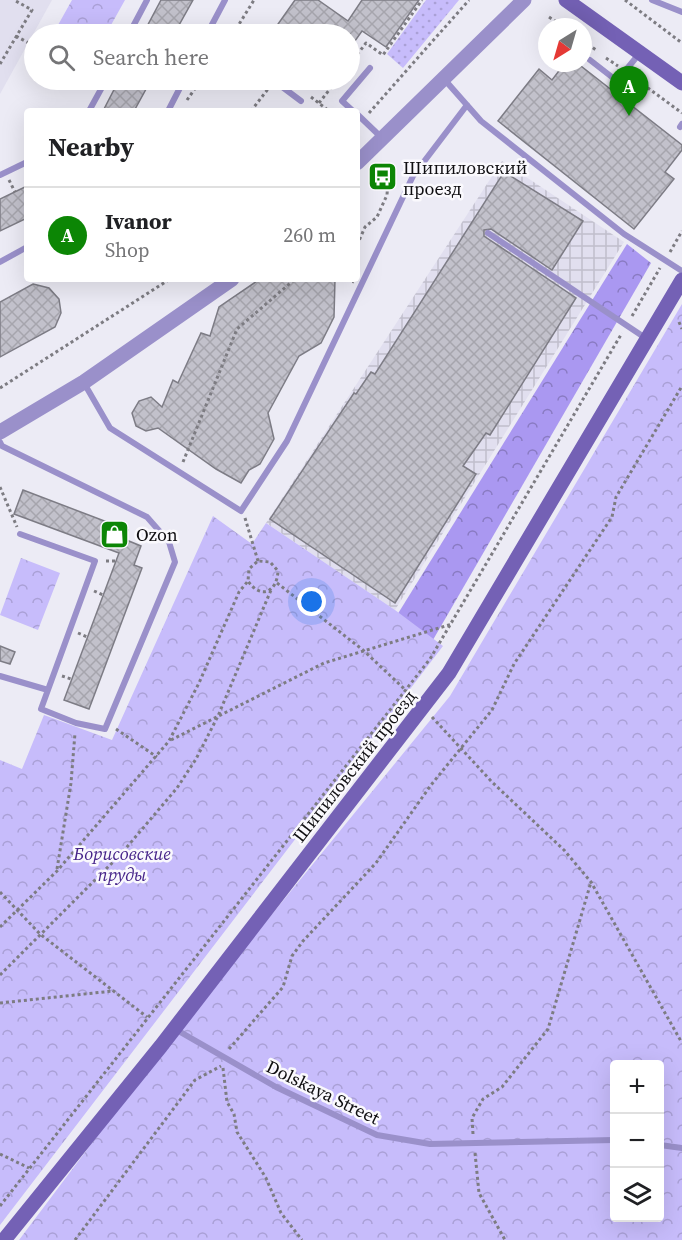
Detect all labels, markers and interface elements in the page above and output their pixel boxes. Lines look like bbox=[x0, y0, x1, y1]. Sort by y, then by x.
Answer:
north arrow bbox=[538, 18, 592, 72]
search box bbox=[24, 24, 360, 90]
icon: search bbox=[45, 41, 78, 74]
text: Search here bbox=[93, 42, 209, 72]
pin: A bbox=[610, 66, 648, 116]
text: Nearby bbox=[48, 129, 134, 165]
place label: Шипиловский проезд bbox=[403, 155, 527, 201]
bus stop icon: Шипиловский проезд bbox=[366, 161, 398, 193]
text: Ivanor bbox=[105, 206, 172, 236]
text: A bbox=[61, 221, 74, 249]
text: 260 m bbox=[283, 221, 336, 249]
text: Shop bbox=[105, 236, 150, 264]
shop icon: Ozon bbox=[99, 518, 131, 550]
place label: Ozon bbox=[136, 522, 178, 547]
your location bbox=[297, 587, 326, 616]
street label: Шипиловский проезд bbox=[287, 685, 421, 847]
park label: Борисовские пруды bbox=[72, 841, 171, 887]
street label: Dolskaya Street bbox=[262, 1054, 384, 1130]
map controls bbox=[610, 1060, 664, 1222]
button: + bbox=[610, 1060, 664, 1114]
button: − bbox=[610, 1114, 664, 1168]
button: layers bbox=[610, 1168, 664, 1222]

